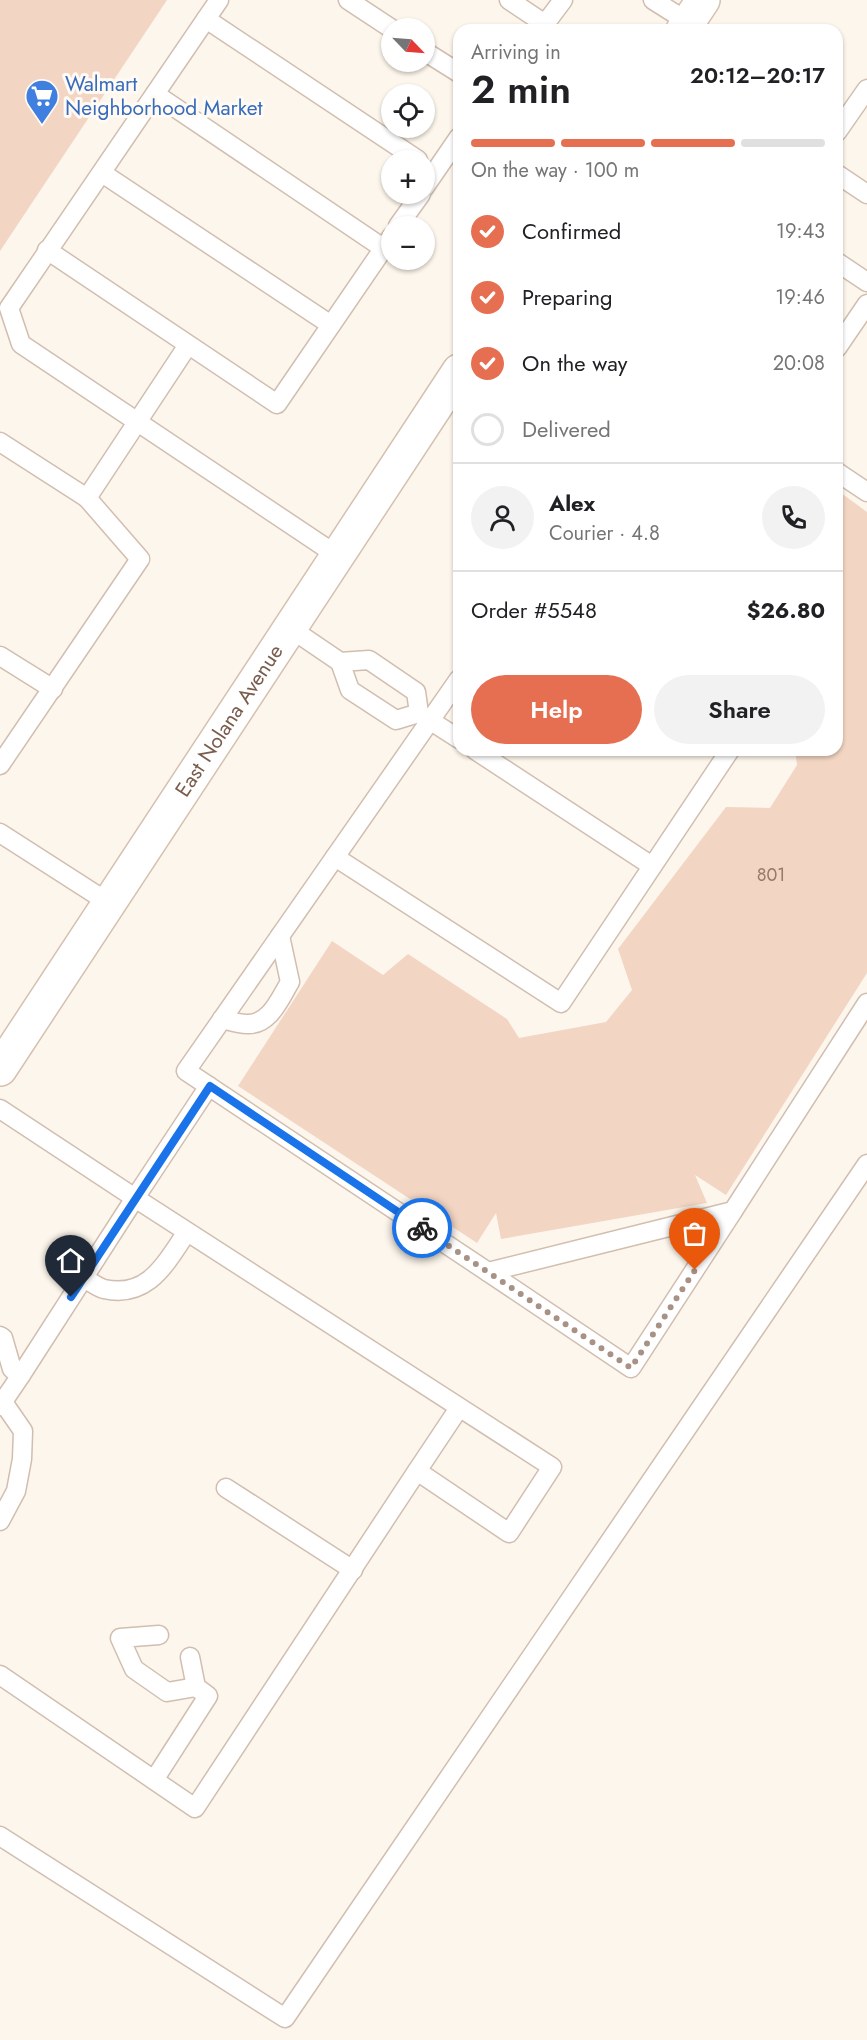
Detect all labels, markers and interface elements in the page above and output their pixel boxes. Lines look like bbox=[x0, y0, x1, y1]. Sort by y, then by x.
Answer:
north arrow bbox=[381, 18, 435, 72]
map controls bbox=[381, 18, 435, 270]
text: Arriving in bbox=[471, 38, 561, 67]
text: 20:12–20:17 bbox=[690, 59, 825, 91]
text: 2 min bbox=[471, 61, 571, 118]
place label: Walmart Neighborhood Market bbox=[65, 69, 263, 123]
supermarket icon: Walmart Neighborhood Market bbox=[24, 78, 60, 125]
button: locate bbox=[381, 84, 435, 138]
button: + bbox=[381, 150, 435, 204]
text: On the way · 100 m bbox=[471, 156, 639, 185]
icon: check bbox=[471, 215, 504, 248]
text: Confirmed bbox=[522, 215, 621, 247]
button: − bbox=[381, 216, 435, 270]
text: 19:43 bbox=[776, 217, 825, 246]
icon: check bbox=[471, 281, 504, 314]
text: Preparing bbox=[522, 281, 613, 313]
text: 19:46 bbox=[775, 283, 825, 312]
icon: check bbox=[471, 347, 504, 380]
text: On the way bbox=[522, 347, 627, 379]
text: 20:08 bbox=[773, 349, 825, 378]
text: Delivered bbox=[522, 413, 611, 445]
button: person bbox=[471, 486, 534, 549]
button: phone bbox=[762, 486, 825, 549]
text: Alex bbox=[549, 487, 595, 519]
text: Courier · 4.8 bbox=[549, 519, 660, 548]
text: Order #5548 bbox=[471, 594, 597, 626]
text: $26.80 bbox=[747, 594, 825, 626]
street label: East Nolana Avenue bbox=[168, 638, 290, 803]
button: Help bbox=[471, 675, 642, 744]
button: Share bbox=[654, 675, 825, 744]
house number: 801 bbox=[757, 862, 785, 888]
courier bbox=[392, 1198, 452, 1258]
pin bbox=[669, 1208, 720, 1270]
icon: bike bbox=[406, 1212, 439, 1245]
icon: bag bbox=[678, 1217, 711, 1250]
pin bbox=[45, 1235, 96, 1297]
icon: home bbox=[54, 1244, 87, 1277]

